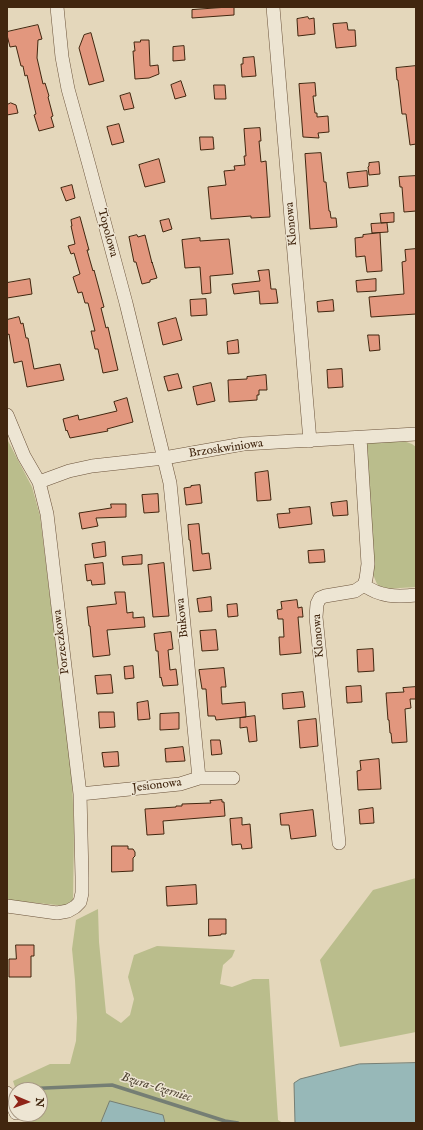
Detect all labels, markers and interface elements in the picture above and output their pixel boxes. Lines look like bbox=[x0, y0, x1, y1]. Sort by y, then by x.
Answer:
street label: Klonowa bbox=[283, 201, 301, 247]
street label: Topolowa bbox=[94, 207, 120, 259]
street label: Brzoskwiniowa bbox=[188, 437, 264, 461]
street label: Bukowa bbox=[174, 597, 192, 639]
street label: Porzeczkowa bbox=[51, 609, 73, 675]
street label: Klonowa bbox=[310, 613, 328, 659]
street label: Jesionowa bbox=[131, 776, 183, 796]
water label: Bzura-Czerniec bbox=[119, 1070, 193, 1106]
north arrow bbox=[8, 1082, 48, 1122]
text: N bbox=[32, 1097, 46, 1107]

